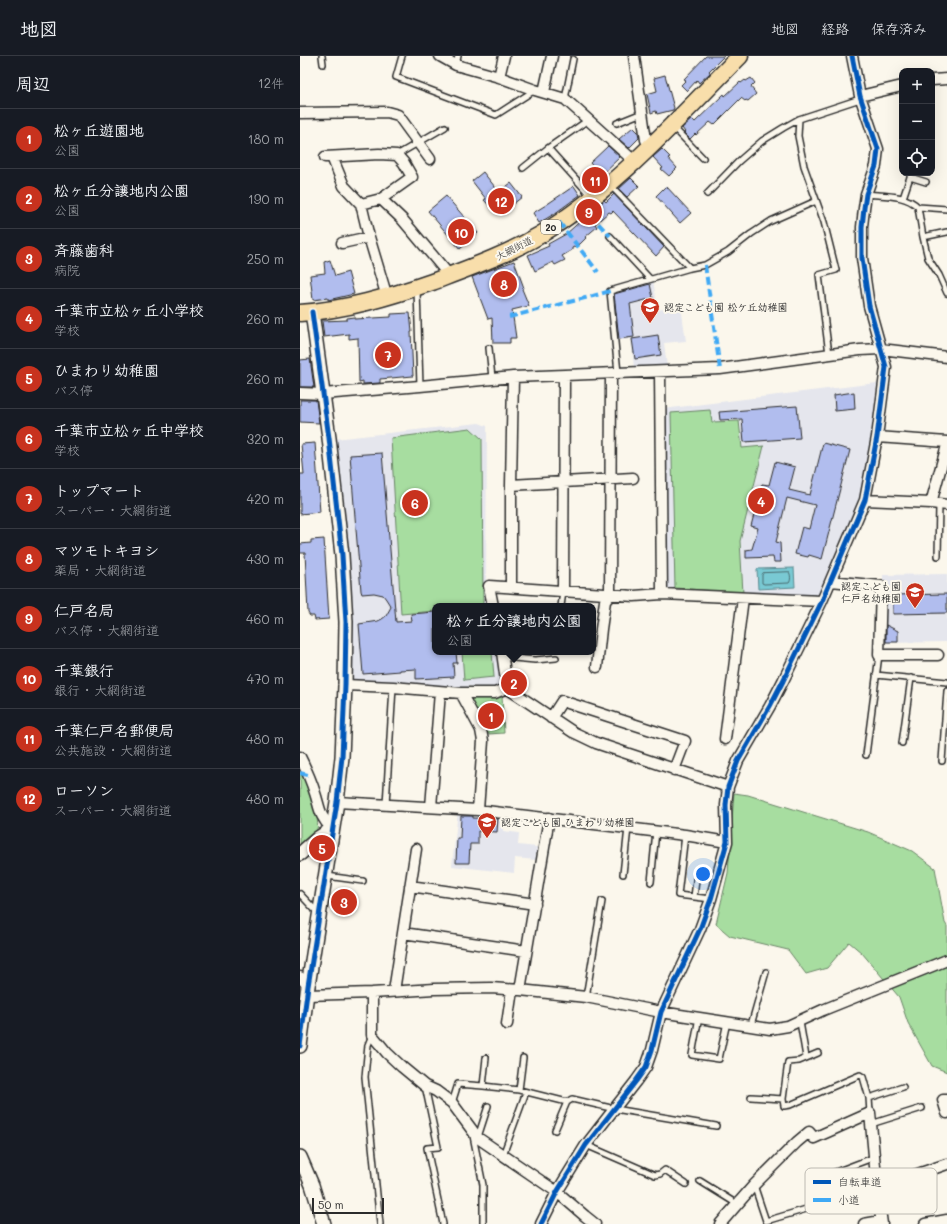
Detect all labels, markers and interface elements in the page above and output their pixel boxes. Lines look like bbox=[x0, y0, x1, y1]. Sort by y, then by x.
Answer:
text: 地図 bbox=[20, 16, 58, 41]
text: 地図 bbox=[771, 19, 799, 38]
text: 経路 bbox=[821, 19, 849, 38]
text: 保存済み bbox=[871, 19, 927, 38]
map controls bbox=[899, 68, 935, 176]
button: + bbox=[899, 68, 935, 104]
text: 周辺 bbox=[16, 72, 50, 94]
text: 12件 bbox=[258, 74, 284, 91]
button: − bbox=[899, 104, 935, 140]
text: 松ヶ丘遊園地 bbox=[54, 120, 144, 140]
text: 1 bbox=[26, 130, 32, 147]
text: 180 m bbox=[248, 130, 284, 147]
button: locate bbox=[899, 140, 935, 176]
text: 公園 bbox=[54, 141, 80, 158]
pin: 11 bbox=[582, 165, 608, 195]
text: 松ヶ丘分譲地内公園 bbox=[54, 180, 189, 200]
pin: 12 bbox=[488, 186, 514, 216]
text: 2 bbox=[25, 190, 33, 207]
text: 190 m bbox=[248, 190, 284, 207]
pin: 9 bbox=[576, 197, 602, 227]
text: 公園 bbox=[54, 201, 80, 218]
pin: 10 bbox=[448, 217, 474, 247]
road number: 20 bbox=[541, 220, 561, 234]
street label: 大網街道 bbox=[493, 233, 535, 263]
text: 斉藤歯科 bbox=[54, 240, 114, 260]
text: 3 bbox=[25, 250, 33, 267]
text: 250 m bbox=[247, 250, 284, 267]
text: 病院 bbox=[54, 261, 80, 278]
pin: 8 bbox=[491, 269, 517, 299]
school or university icon: 認定こども園 松ケ丘幼稚園 bbox=[639, 296, 661, 324]
text: 千葉市立松ヶ丘小学校 bbox=[54, 300, 204, 320]
place label: 認定こども園 松ケ丘幼稚園 bbox=[664, 300, 788, 314]
text: 4 bbox=[25, 310, 33, 327]
text: 260 m bbox=[246, 310, 284, 327]
text: 学校 bbox=[54, 321, 80, 338]
pin: 7 bbox=[375, 340, 401, 370]
text: ひまわり幼稚園 bbox=[54, 360, 159, 380]
text: 5 bbox=[25, 370, 33, 387]
text: 260 m bbox=[246, 370, 284, 387]
text: バス停 bbox=[54, 381, 93, 398]
text: 千葉市立松ヶ丘中学校 bbox=[54, 420, 204, 440]
text: 6 bbox=[25, 430, 33, 447]
text: 320 m bbox=[247, 430, 284, 447]
text: 学校 bbox=[54, 441, 80, 458]
text: トップマート bbox=[54, 480, 144, 500]
pin: 4 bbox=[748, 486, 774, 516]
pin: 6 bbox=[402, 488, 428, 518]
text: 7 bbox=[25, 490, 33, 507]
text: 420 m bbox=[247, 490, 284, 507]
text: スーパー · 大網街道 bbox=[54, 501, 171, 518]
text: マツモトキヨシ bbox=[54, 540, 159, 560]
text: 8 bbox=[25, 550, 33, 567]
text: 430 m bbox=[246, 550, 284, 567]
text: 薬局 · 大網街道 bbox=[54, 561, 146, 578]
place label: 認定こども園 仁戸名幼稚園 bbox=[841, 579, 901, 605]
school or university icon: 認定こども園 仁戸名幼稚園 bbox=[904, 581, 926, 609]
text: 仁戸名局 bbox=[54, 600, 114, 620]
popup bbox=[432, 603, 596, 655]
text: 9 bbox=[25, 610, 33, 627]
text: 460 m bbox=[246, 610, 284, 627]
text: 松ヶ丘分譲地内公園 bbox=[446, 610, 582, 630]
text: バス停 · 大網街道 bbox=[54, 621, 159, 638]
text: 公園 bbox=[446, 631, 473, 648]
text: 千葉銀行 bbox=[54, 660, 114, 680]
pin: 2 bbox=[501, 668, 527, 698]
text: 10 bbox=[22, 670, 36, 687]
text: 470 m bbox=[247, 670, 284, 687]
text: 銀行 · 大網街道 bbox=[54, 681, 146, 698]
pin: 1 bbox=[478, 701, 504, 731]
text: 千葉仁戸名郵便局 bbox=[54, 720, 174, 740]
text: 11 bbox=[23, 730, 35, 747]
text: 480 m bbox=[246, 730, 284, 747]
text: 公共施設 · 大網街道 bbox=[54, 741, 172, 758]
text: ローソン bbox=[54, 780, 114, 800]
text: 12 bbox=[22, 790, 36, 807]
text: 480 m bbox=[246, 790, 284, 807]
text: スーパー · 大網街道 bbox=[54, 801, 171, 818]
school or university icon: 認定こども園 ひまわり幼稚園 bbox=[476, 811, 498, 839]
place label: 認定こども園 ひまわり幼稚園 bbox=[501, 815, 635, 829]
pin: 5 bbox=[309, 833, 335, 863]
your location bbox=[693, 864, 713, 884]
pin: 3 bbox=[331, 887, 357, 917]
legend bbox=[805, 1168, 937, 1214]
text: 自転車道 bbox=[838, 1174, 882, 1189]
text: 小道 bbox=[838, 1192, 860, 1207]
scale bar bbox=[312, 1196, 384, 1215]
text: 50 m bbox=[318, 1197, 344, 1212]

